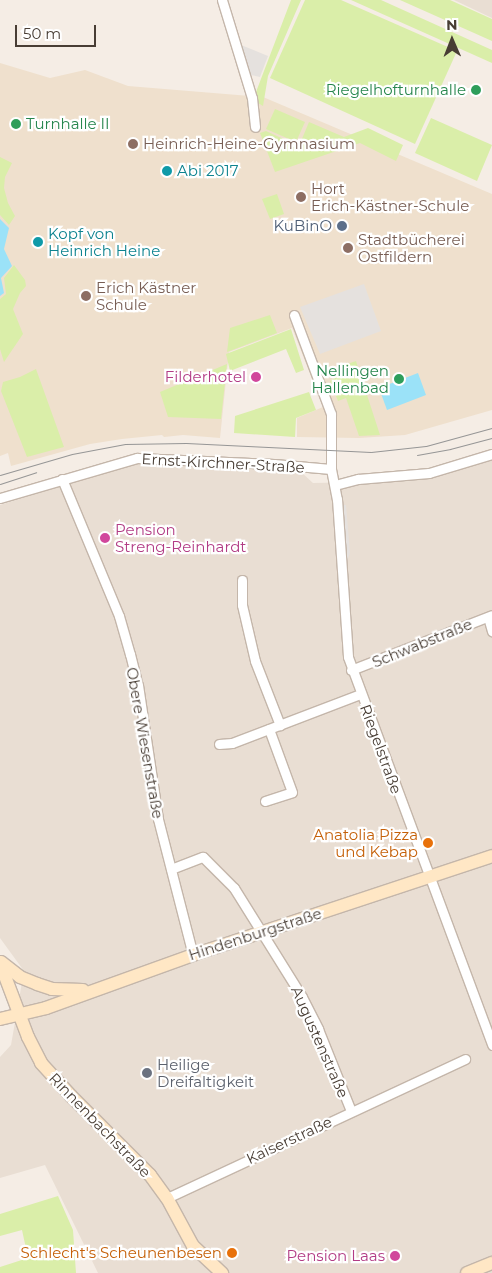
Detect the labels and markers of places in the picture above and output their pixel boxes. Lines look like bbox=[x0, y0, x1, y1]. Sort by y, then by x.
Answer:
place label: Riegelhofturnhalle bbox=[326, 81, 466, 99]
marker: Riegelhofturnhalle bbox=[470, 84, 482, 96]
place label: Turnhalle II bbox=[26, 115, 110, 133]
marker: Turnhalle II bbox=[10, 118, 22, 130]
place label: Heinrich-Heine-Gymnasium bbox=[143, 135, 355, 153]
marker: Heinrich-Heine-Gymnasium bbox=[127, 138, 139, 150]
place label: Abi 2017 bbox=[177, 162, 239, 180]
marker: Abi 2017 bbox=[161, 165, 173, 177]
place label: Hort Erich-Kästner-Schule bbox=[311, 179, 469, 214]
marker: Hort Erich-Kästner-Schule bbox=[295, 191, 307, 203]
place label: KuBinO bbox=[273, 217, 332, 235]
marker: KuBinO bbox=[336, 220, 348, 232]
place label: Kopf von Heinrich Heine bbox=[48, 224, 160, 259]
place label: Stadtbücherei Ostfildern bbox=[358, 230, 465, 265]
marker: Kopf von Heinrich Heine bbox=[32, 236, 44, 248]
marker: Stadtbücherei Ostfildern bbox=[342, 242, 354, 254]
place label: Erich Kästner Schule bbox=[96, 278, 196, 313]
marker: Erich Kästner Schule bbox=[80, 290, 92, 302]
place label: Nellingen Hallenbad bbox=[312, 361, 389, 396]
place label: Filderhotel bbox=[165, 368, 246, 386]
marker: Filderhotel bbox=[250, 371, 262, 383]
marker: Nellingen Hallenbad bbox=[393, 373, 405, 385]
place label: Pension Streng-Reinhardt bbox=[115, 520, 246, 555]
marker: Pension Streng-Reinhardt bbox=[99, 532, 111, 544]
place label: Anatolia Pizza und Kebap bbox=[313, 825, 418, 860]
marker: Anatolia Pizza und Kebap bbox=[422, 837, 434, 849]
place label: Heilige Dreifaltigkeit bbox=[157, 1055, 254, 1090]
marker: Heilige Dreifaltigkeit bbox=[141, 1067, 153, 1079]
place label: Schlecht's Scheunenbesen bbox=[20, 1244, 222, 1262]
marker: Schlecht's Scheunenbesen bbox=[226, 1247, 238, 1259]
place label: Pension Laas bbox=[287, 1247, 385, 1265]
marker: Pension Laas bbox=[389, 1250, 401, 1262]

